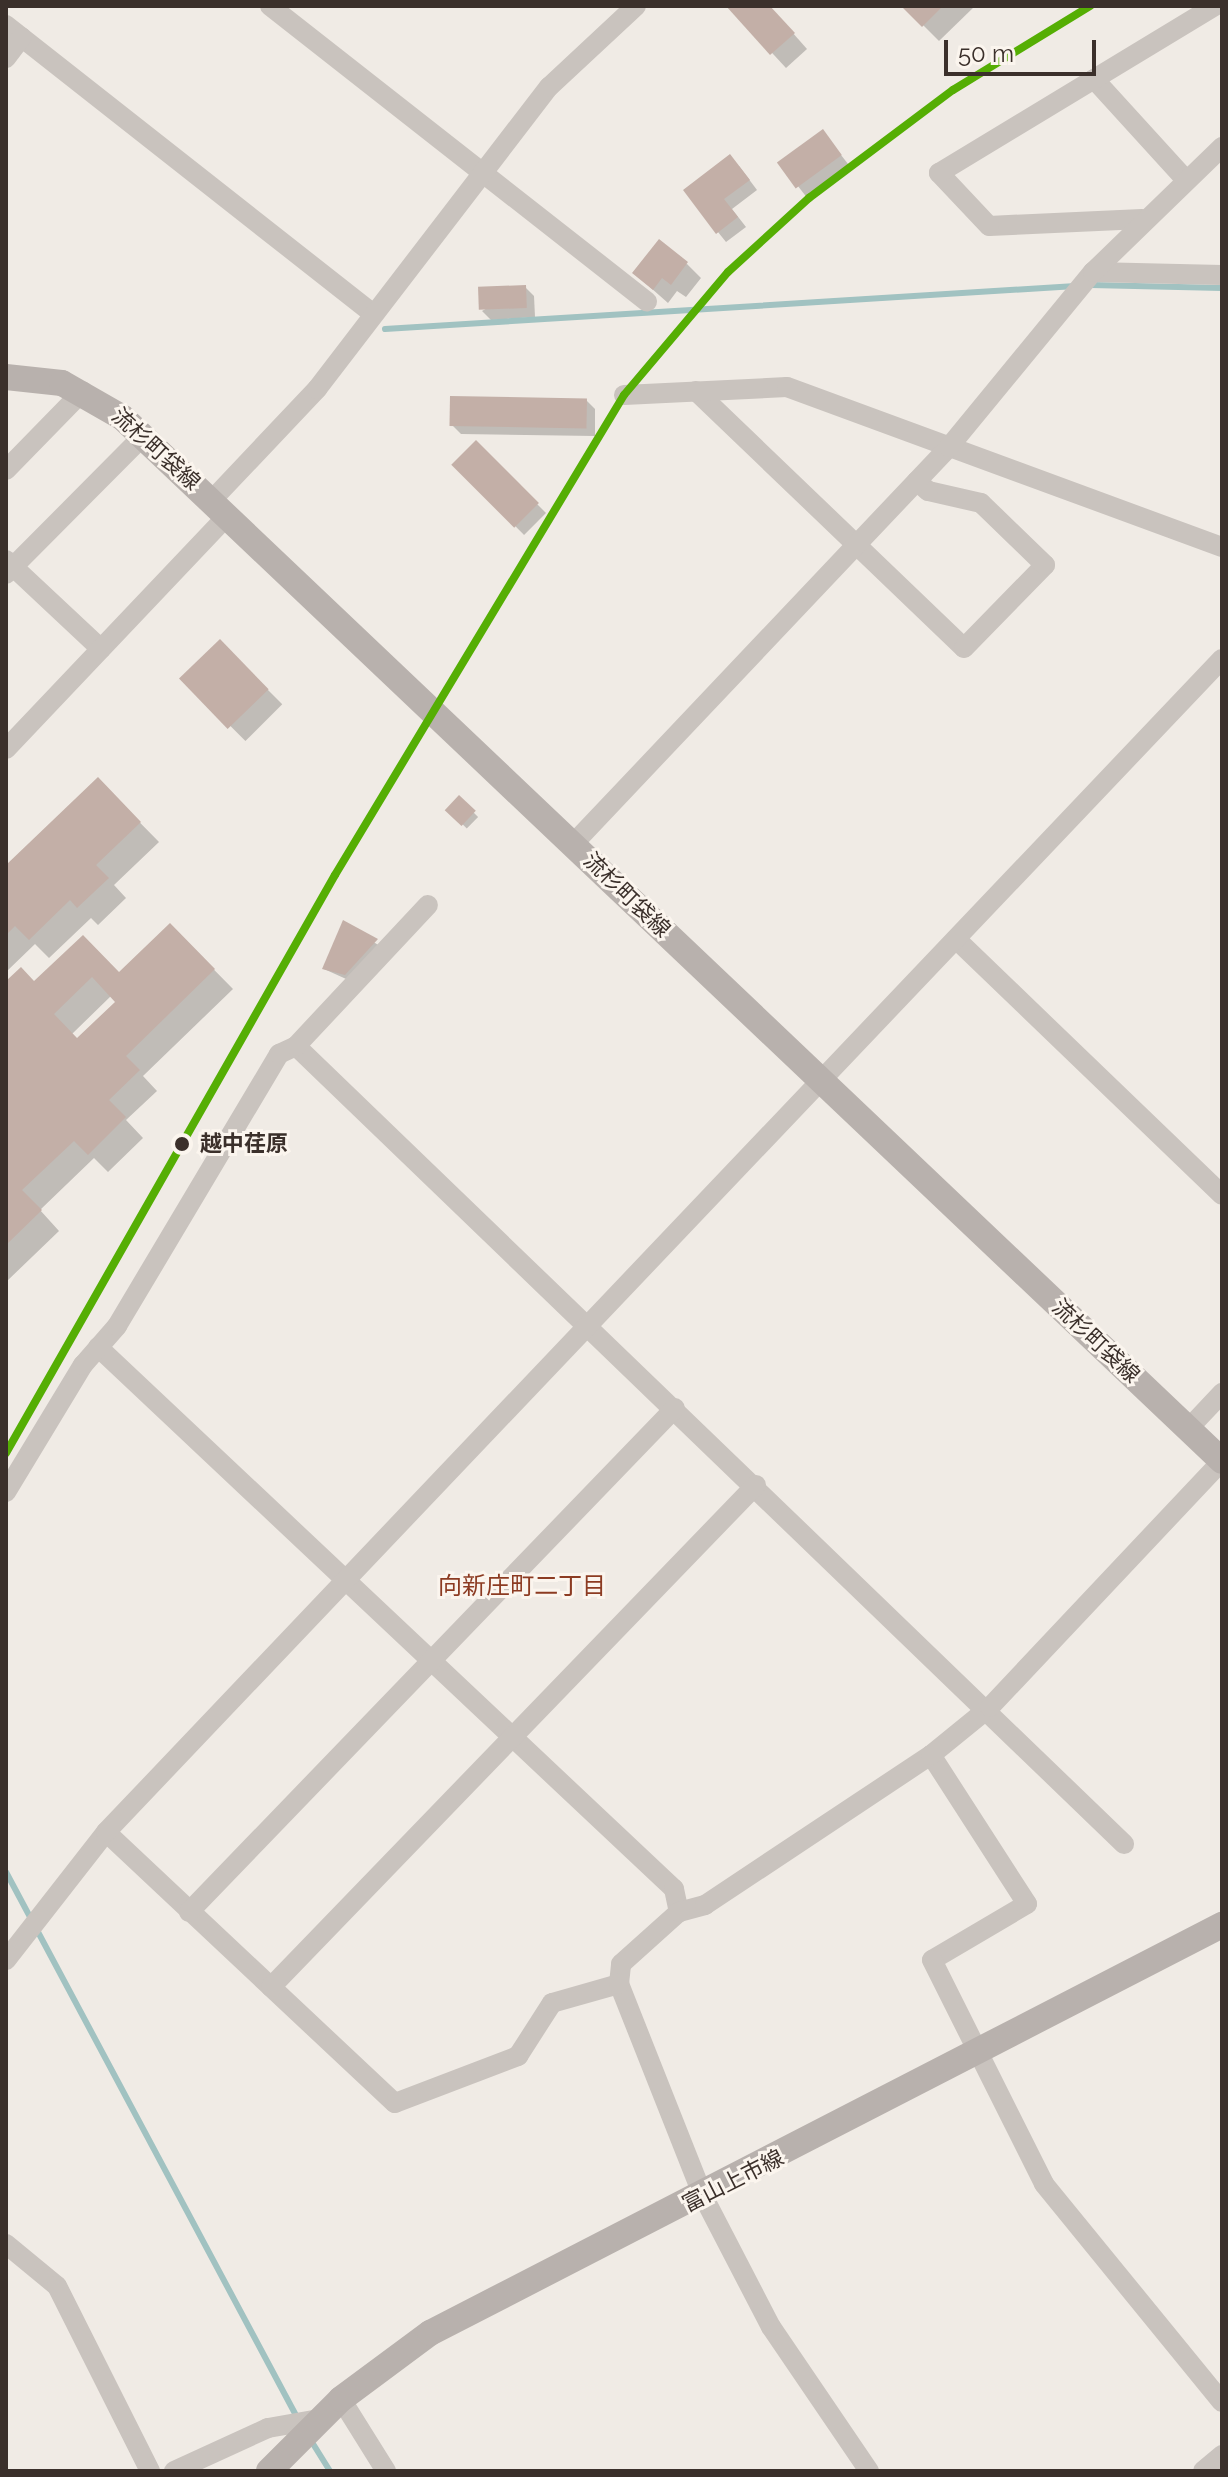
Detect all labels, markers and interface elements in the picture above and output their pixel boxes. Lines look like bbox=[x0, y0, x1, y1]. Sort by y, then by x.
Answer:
scale bar bbox=[948, 24, 1100, 74]
text: 50 m bbox=[958, 39, 1014, 68]
street label: 流杉町袋線 bbox=[106, 402, 206, 496]
street label: 流杉町袋線 bbox=[578, 847, 676, 943]
place label: 越中荏原 bbox=[200, 1131, 288, 1157]
marker: 越中荏原 bbox=[171, 1133, 193, 1155]
street label: 流杉町袋線 bbox=[1047, 1294, 1145, 1388]
district label: 向新庄町二丁目 bbox=[438, 1572, 606, 1600]
street label: 富山上市線 bbox=[678, 2144, 788, 2218]

